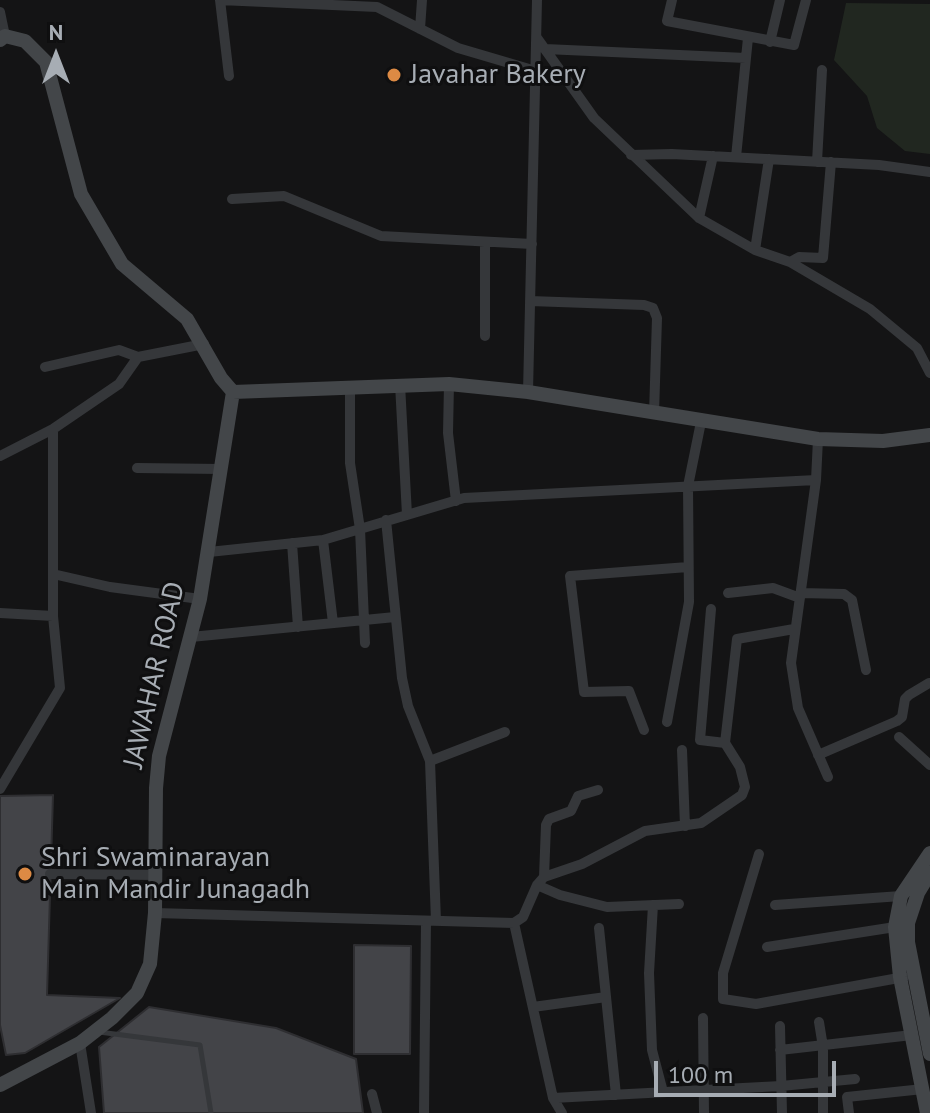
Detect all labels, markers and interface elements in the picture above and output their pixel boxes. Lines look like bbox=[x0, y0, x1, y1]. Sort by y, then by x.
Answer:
north arrow bbox=[16, 16, 96, 96]
text: N bbox=[49, 18, 63, 46]
place label: Javahar Bakery bbox=[410, 58, 586, 92]
marker: Javahar Bakery bbox=[385, 66, 403, 84]
street label: JAWAHAR ROAD bbox=[117, 578, 193, 772]
place label: Shri Swaminarayan Main Mandir Junagadh bbox=[41, 841, 310, 907]
marker: Shri Swaminarayan Main Mandir Junagadh bbox=[16, 865, 34, 883]
scale bar bbox=[658, 1045, 840, 1095]
text: 100 m bbox=[668, 1059, 733, 1090]

